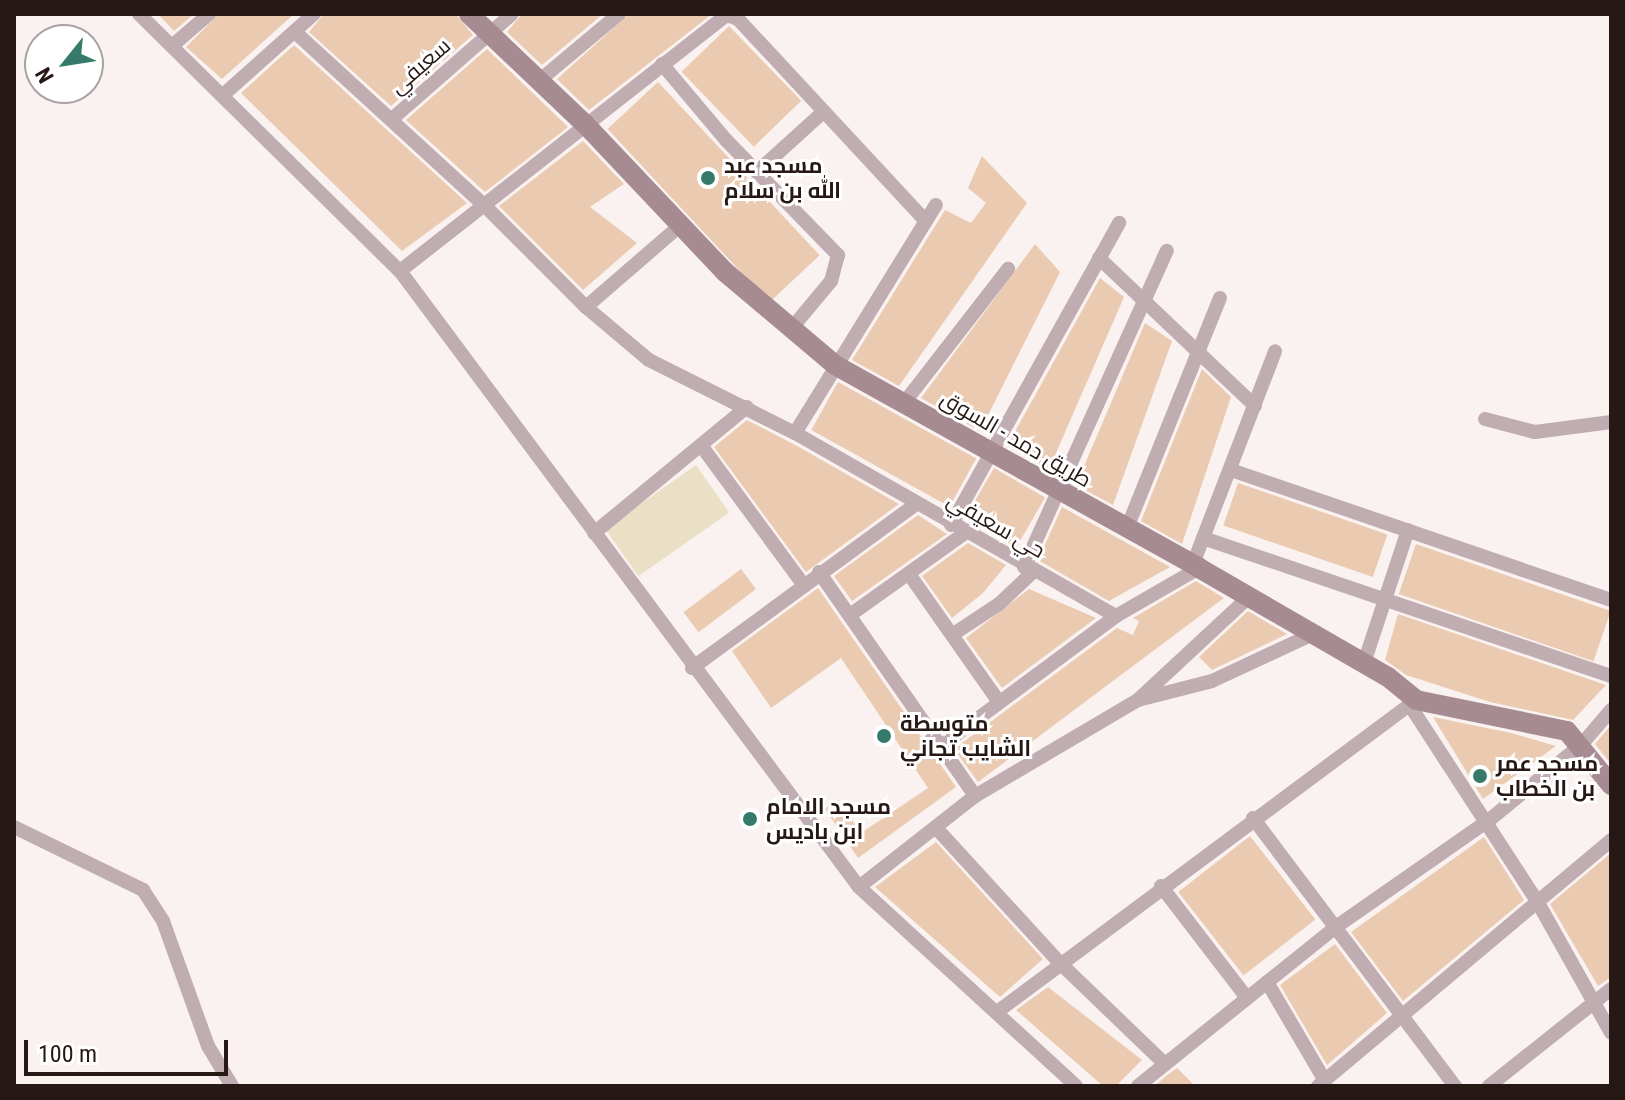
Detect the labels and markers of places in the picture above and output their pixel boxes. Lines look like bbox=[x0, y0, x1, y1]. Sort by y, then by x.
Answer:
place label: مسجد عبد الله بن سلام bbox=[724, 152, 841, 204]
marker: مسجد عبد الله بن سلام bbox=[699, 169, 717, 187]
place label: متوسطة الشايب تجاني bbox=[900, 710, 1031, 762]
marker: متوسطة الشايب تجاني bbox=[875, 727, 893, 745]
place label: مسجد عمر بن الخطاب bbox=[1496, 750, 1598, 802]
marker: مسجد عمر بن الخطاب bbox=[1471, 767, 1489, 785]
place label: مسجد الامام ابن باديس bbox=[766, 793, 891, 844]
marker: مسجد الامام ابن باديس bbox=[741, 810, 759, 828]

